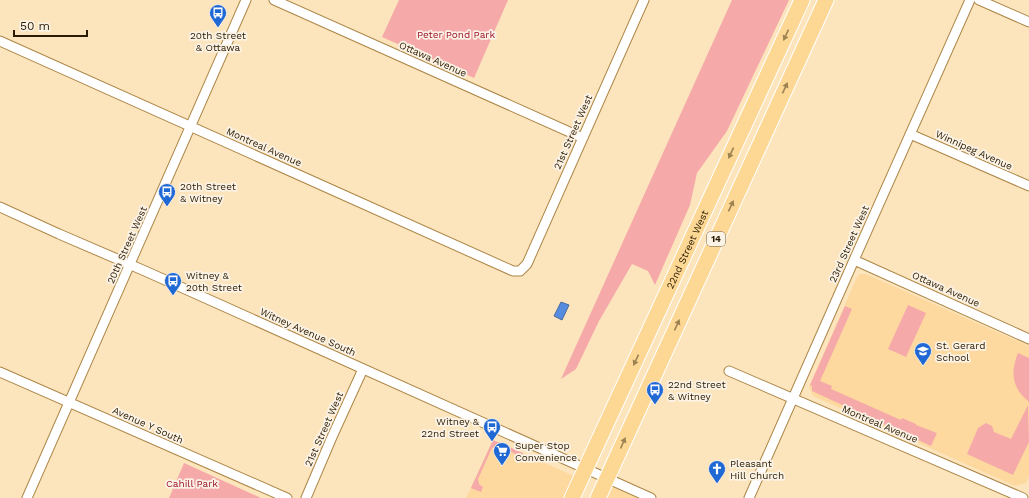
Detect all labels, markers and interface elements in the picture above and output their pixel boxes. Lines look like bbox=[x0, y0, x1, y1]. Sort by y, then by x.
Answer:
bus stop icon: 20th Street & Ottawa bbox=[208, 3, 228, 28]
scale bar bbox=[14, 12, 87, 38]
text: 50 m bbox=[20, 19, 50, 33]
park label: Peter Pond Park bbox=[417, 29, 495, 40]
place label: 20th Street & Ottawa bbox=[190, 30, 247, 53]
one-way arrow bbox=[783, 30, 789, 41]
street label: Ottawa Avenue bbox=[397, 39, 469, 79]
one-way arrow bbox=[782, 83, 788, 94]
street label: 21st Street West bbox=[552, 92, 595, 171]
street label: Montreal Avenue bbox=[225, 125, 304, 169]
street label: Winnipeg Avenue bbox=[934, 128, 1014, 172]
one-way arrow bbox=[728, 148, 734, 159]
place label: 20th Street & Witney bbox=[180, 181, 237, 204]
bus stop icon: 20th Street & Witney bbox=[157, 182, 177, 207]
one-way arrow bbox=[728, 201, 734, 212]
street label: 23rd Street West bbox=[827, 203, 871, 284]
street label: 20th Street West bbox=[105, 204, 149, 285]
street label: 22nd Street West bbox=[664, 207, 710, 290]
road number: 14 bbox=[707, 232, 725, 246]
street label: Ottawa Avenue bbox=[910, 269, 982, 309]
place label: Witney & 20th Street bbox=[186, 270, 243, 293]
bus stop icon: Witney & 20th Street bbox=[163, 271, 183, 296]
street label: Witney Avenue South bbox=[258, 306, 358, 358]
one-way arrow bbox=[674, 319, 680, 330]
place label: St. Gerard School bbox=[936, 340, 985, 363]
school or university icon: St. Gerard School bbox=[913, 341, 933, 366]
one-way arrow bbox=[633, 355, 639, 366]
place label: 22nd Street & Witney bbox=[668, 379, 726, 402]
bus stop icon: 22nd Street & Witney bbox=[645, 380, 665, 405]
street label: 21st Street West bbox=[303, 389, 346, 468]
street label: Montreal Avenue bbox=[840, 403, 920, 445]
street label: Avenue Y South bbox=[111, 405, 185, 445]
place label: Witney & 22nd Street bbox=[421, 416, 480, 439]
bus stop icon: Witney & 22nd Street bbox=[482, 417, 502, 442]
one-way arrow bbox=[620, 437, 626, 449]
place label: Super Stop Convenience bbox=[515, 440, 577, 463]
supermarket icon: Super Stop Convenience bbox=[492, 441, 512, 466]
place label: Pleasant Hill Church bbox=[730, 458, 784, 481]
church icon: Pleasant Hill Church bbox=[707, 459, 727, 484]
park label: Cahill Park bbox=[166, 478, 218, 489]

